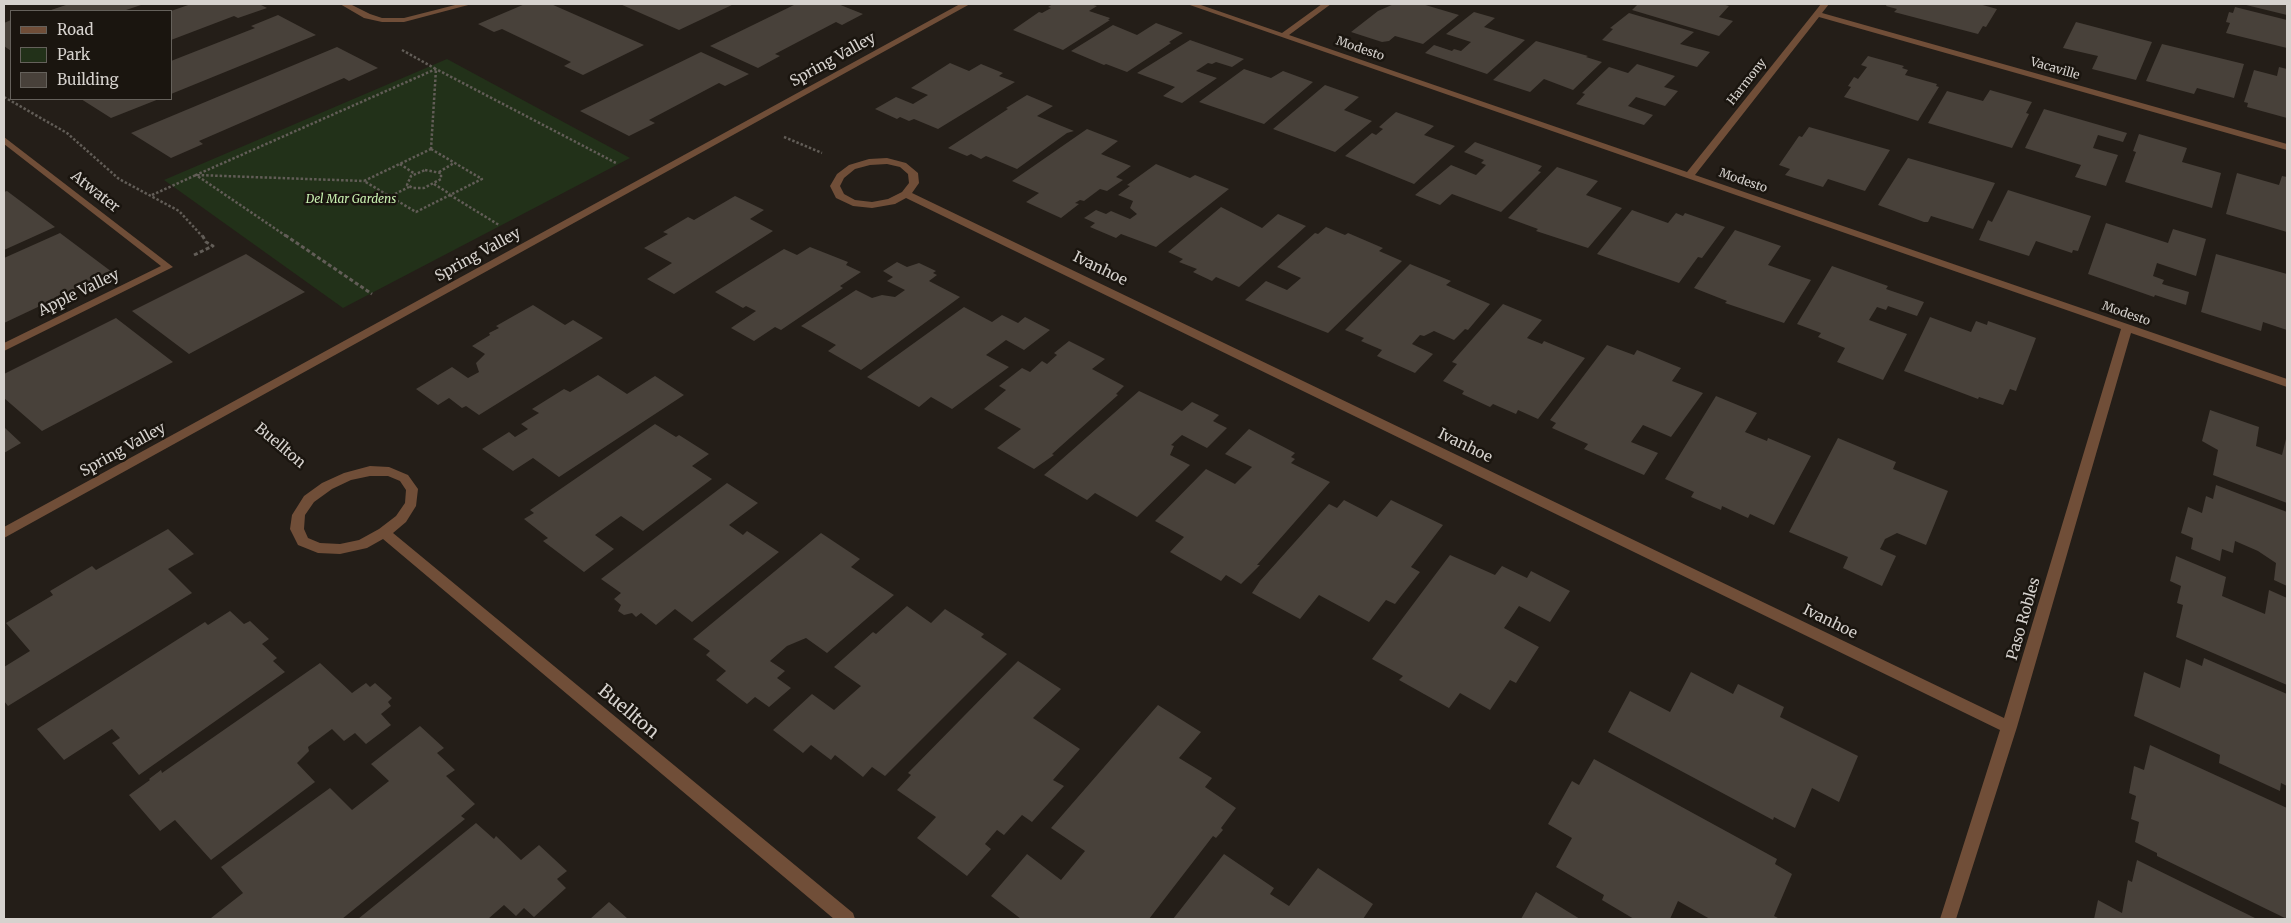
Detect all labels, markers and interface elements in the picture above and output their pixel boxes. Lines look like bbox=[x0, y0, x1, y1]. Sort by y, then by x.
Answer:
legend bbox=[10, 10, 172, 100]
text: Road bbox=[57, 20, 93, 39]
street label: Spring Valley bbox=[787, 29, 879, 91]
street label: Modesto bbox=[1334, 34, 1386, 64]
text: Park bbox=[57, 45, 90, 64]
street label: Vacaville bbox=[2029, 55, 2081, 83]
street label: Harmony bbox=[1724, 56, 1770, 108]
text: Building bbox=[57, 70, 119, 89]
street label: Modesto bbox=[1717, 166, 1769, 196]
street label: Atwater bbox=[67, 167, 123, 217]
park label: Del Mar Gardens bbox=[306, 193, 396, 207]
street label: Spring Valley bbox=[432, 224, 524, 286]
street label: Ivanhoe bbox=[1070, 248, 1130, 290]
street label: Apple Valley bbox=[36, 266, 122, 320]
street label: Modesto bbox=[2100, 299, 2152, 329]
street label: Spring Valley bbox=[77, 419, 169, 481]
street label: Buellton bbox=[251, 420, 309, 472]
street label: Ivanhoe bbox=[1435, 425, 1495, 467]
street label: Paso Robles bbox=[2004, 576, 2044, 662]
street label: Ivanhoe bbox=[1800, 601, 1860, 643]
street label: Buellton bbox=[593, 680, 663, 744]

